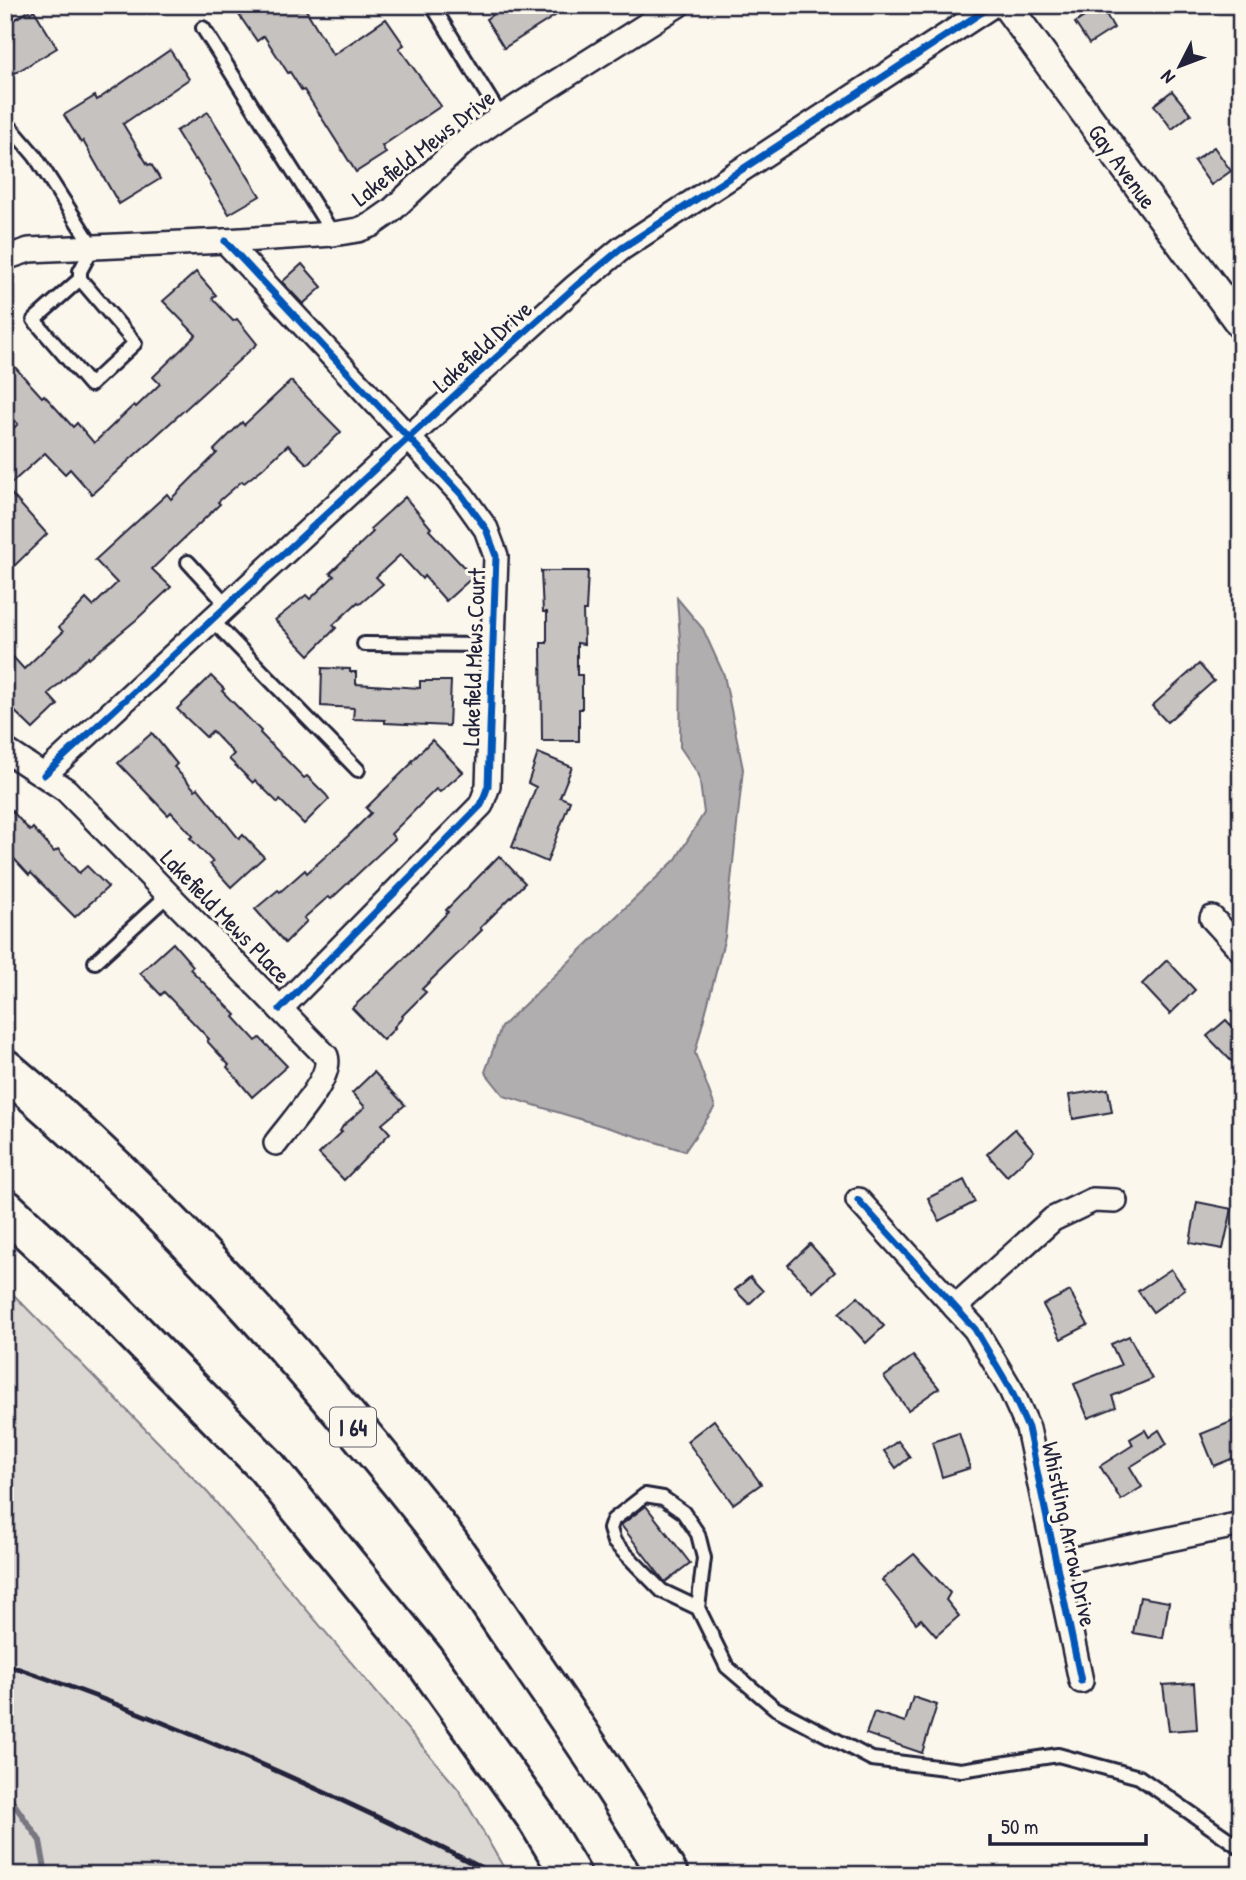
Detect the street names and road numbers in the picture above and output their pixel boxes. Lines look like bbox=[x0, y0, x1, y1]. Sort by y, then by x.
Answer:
street label: Lakefield Mews Drive bbox=[345, 81, 501, 213]
street label: Gay Avenue bbox=[1081, 117, 1165, 215]
street label: Lakefield Drive bbox=[425, 293, 539, 399]
street label: Lakefield Mews Court bbox=[454, 567, 492, 746]
street label: Lakefield Mews Place bbox=[154, 842, 298, 990]
road number: I 64 bbox=[330, 1408, 376, 1446]
street label: Whistling Arrow Drive bbox=[1035, 1439, 1105, 1630]

